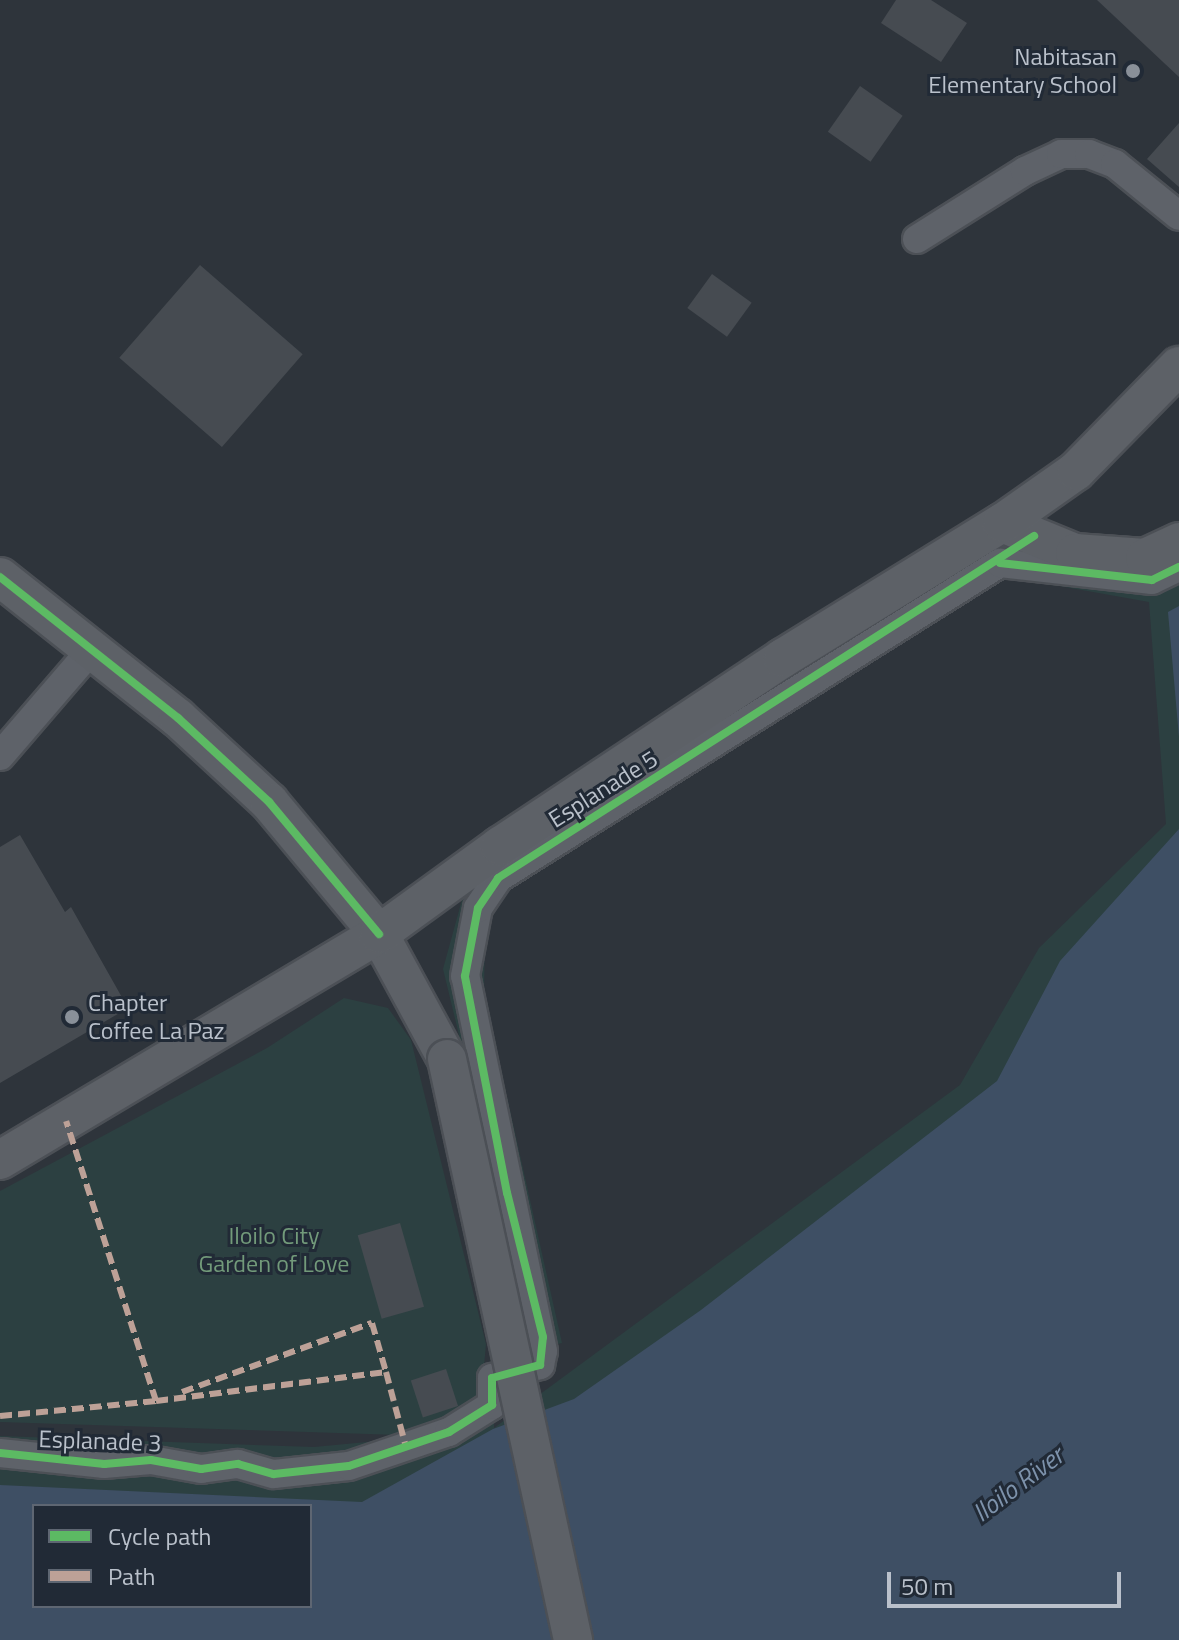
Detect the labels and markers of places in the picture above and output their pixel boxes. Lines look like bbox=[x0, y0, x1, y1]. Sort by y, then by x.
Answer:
place label: Nabitasan Elementary School bbox=[928, 43, 1117, 99]
marker: Nabitasan Elementary School bbox=[1124, 62, 1142, 80]
place label: Chapter Coffee La Paz bbox=[88, 989, 225, 1045]
marker: Chapter Coffee La Paz bbox=[63, 1008, 81, 1026]

